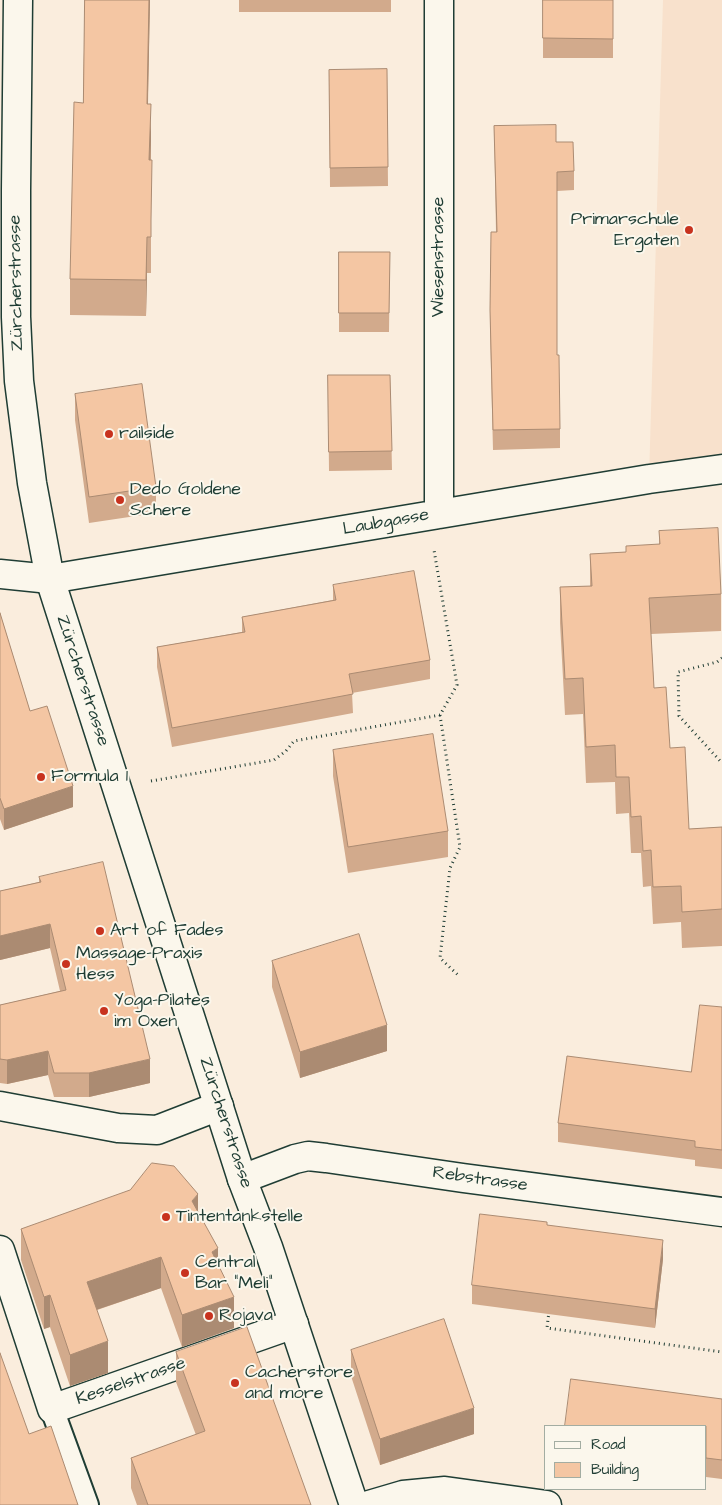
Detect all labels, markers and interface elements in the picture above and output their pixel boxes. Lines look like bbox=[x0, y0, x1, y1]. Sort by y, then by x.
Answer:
street label: Wiesenstrasse bbox=[428, 197, 450, 317]
place label: Primarschule Ergaten bbox=[571, 209, 679, 252]
street label: Zürcherstrasse bbox=[5, 215, 29, 351]
marker: Primarschule Ergaten bbox=[683, 224, 695, 236]
place label: railside bbox=[119, 423, 174, 445]
marker: railside bbox=[103, 428, 115, 440]
place label: Dedo Goldene Schere bbox=[130, 479, 241, 522]
marker: Dedo Goldene Schere bbox=[114, 494, 126, 506]
street label: Laubgasse bbox=[341, 505, 431, 541]
street label: Zürcherstrasse bbox=[51, 613, 113, 749]
place label: Formula 1 bbox=[51, 766, 128, 788]
marker: Formula 1 bbox=[35, 771, 47, 783]
place label: Art of Fades bbox=[110, 920, 224, 942]
marker: Art of Fades bbox=[94, 925, 106, 937]
place label: Massage-Praxis Hess bbox=[76, 943, 203, 986]
marker: Massage-Praxis Hess bbox=[60, 958, 72, 970]
place label: Yoga-Pilates im Oxen bbox=[114, 990, 210, 1032]
marker: Yoga-Pilates im Oxen bbox=[98, 1005, 110, 1017]
street label: Zürcherstrasse bbox=[194, 1055, 256, 1191]
street label: Rebstrasse bbox=[431, 1163, 529, 1197]
place label: Tintentankstelle bbox=[176, 1206, 303, 1228]
marker: Tintentankstelle bbox=[160, 1211, 172, 1223]
place label: Central Bar "Meli" bbox=[195, 1252, 273, 1294]
marker: Central Bar "Meli" bbox=[179, 1267, 191, 1279]
place label: Rojava bbox=[219, 1305, 273, 1327]
marker: Rojava bbox=[203, 1310, 215, 1322]
street label: Kesselstrasse bbox=[73, 1353, 189, 1411]
place label: Cacherstore and more bbox=[245, 1362, 353, 1405]
marker: Cacherstore and more bbox=[229, 1377, 241, 1389]
legend bbox=[544, 1425, 707, 1490]
text: Road bbox=[591, 1434, 625, 1455]
text: Building bbox=[591, 1459, 639, 1480]

